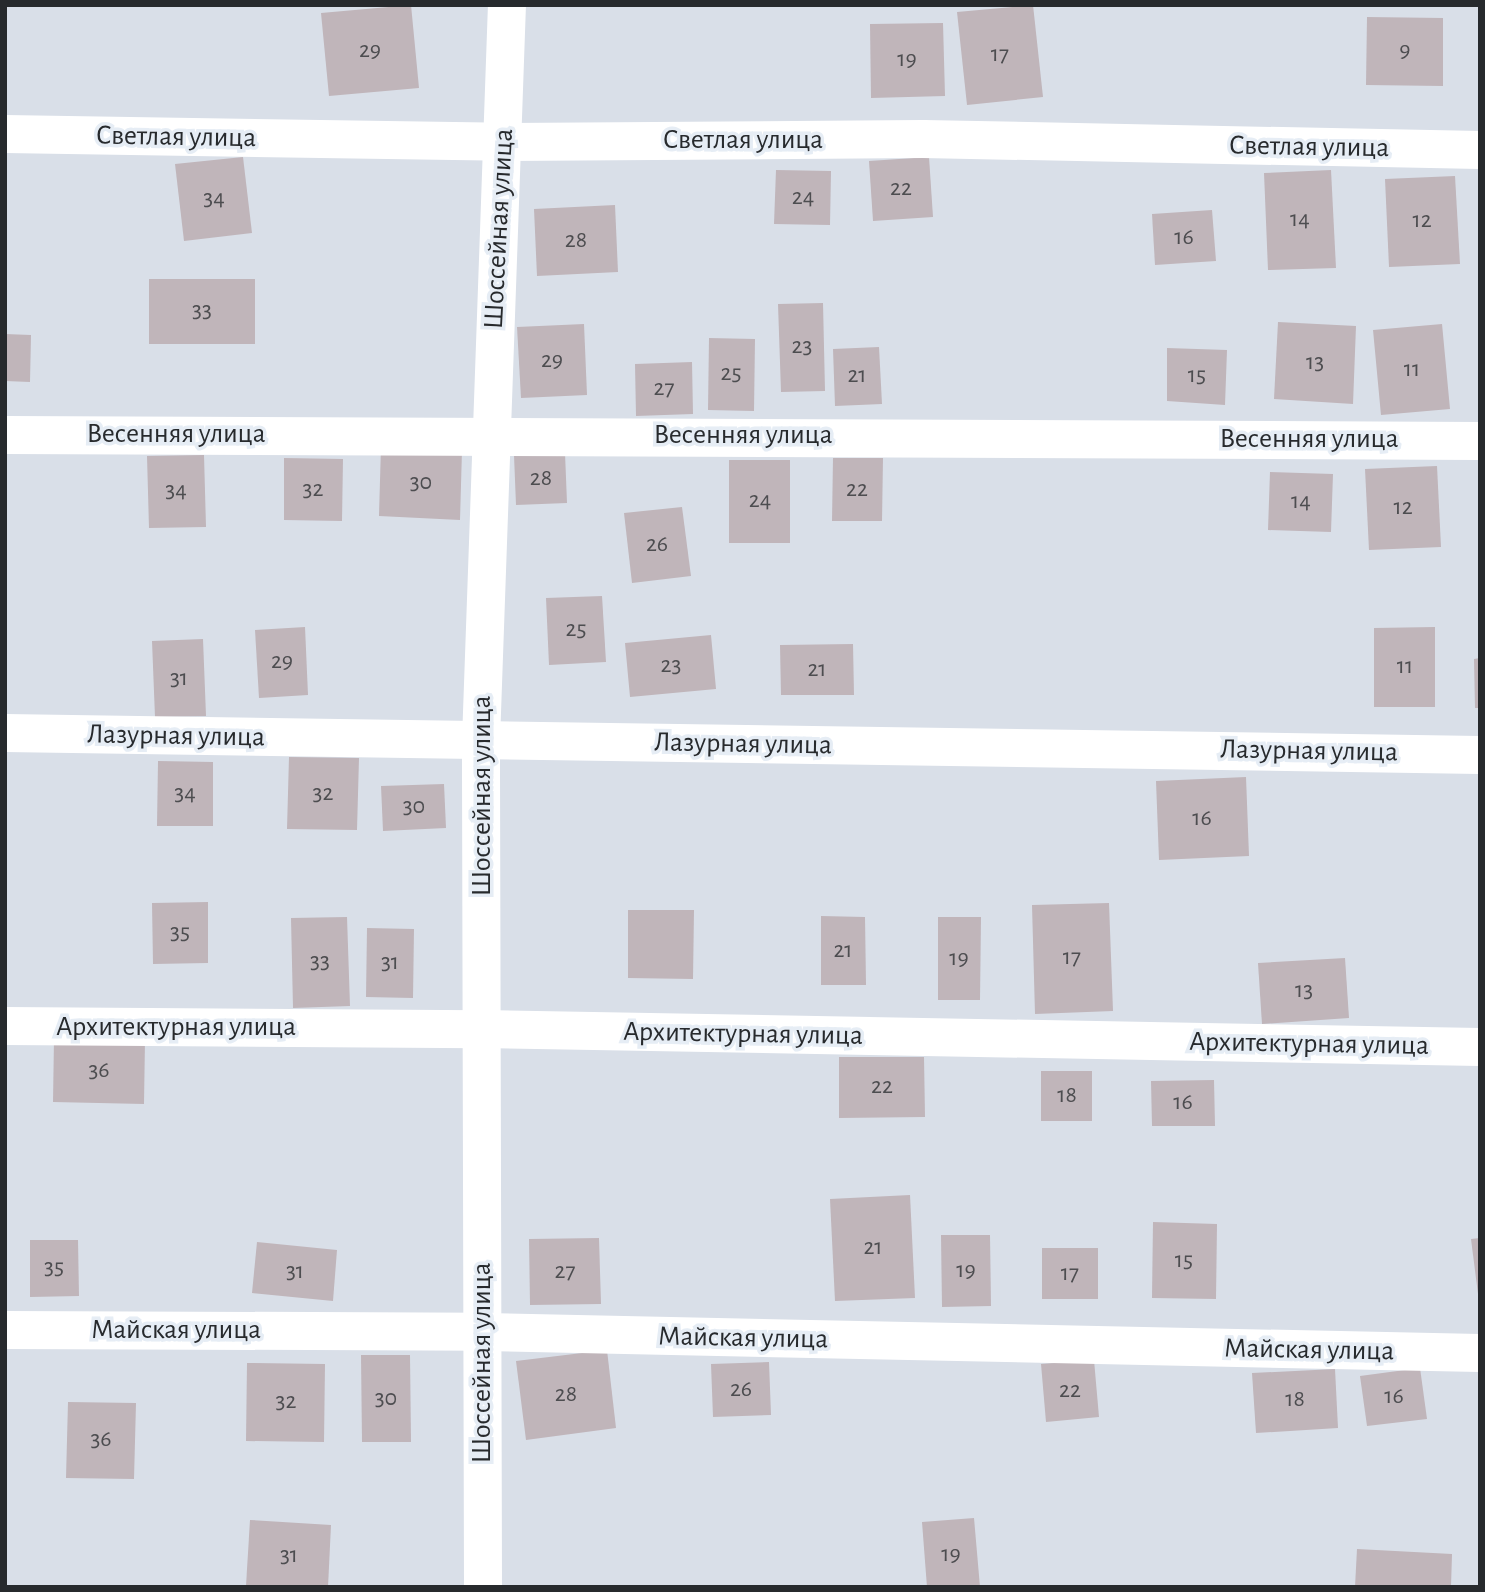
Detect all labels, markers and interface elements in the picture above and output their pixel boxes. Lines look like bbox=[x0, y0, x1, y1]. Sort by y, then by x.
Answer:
house number: 29 bbox=[359, 37, 381, 65]
house number: 9 bbox=[1399, 37, 1411, 65]
house number: 17 bbox=[991, 41, 1009, 69]
house number: 19 bbox=[897, 46, 917, 74]
street label: Светлая улица bbox=[96, 119, 256, 155]
street label: Светлая улица bbox=[663, 123, 823, 157]
street label: Шоссейная улица bbox=[477, 128, 521, 330]
street label: Светлая улица bbox=[1229, 129, 1389, 165]
house number: 22 bbox=[890, 175, 912, 203]
house number: 24 bbox=[792, 184, 814, 212]
house number: 34 bbox=[203, 185, 225, 213]
house number: 14 bbox=[1290, 206, 1310, 234]
house number: 12 bbox=[1412, 207, 1432, 235]
house number: 16 bbox=[1174, 224, 1194, 252]
house number: 28 bbox=[565, 227, 587, 255]
house number: 33 bbox=[192, 297, 212, 325]
house number: 23 bbox=[792, 333, 812, 361]
house number: 29 bbox=[541, 347, 563, 375]
house number: 13 bbox=[1306, 349, 1324, 377]
house number: 11 bbox=[1404, 356, 1420, 384]
house number: 25 bbox=[721, 360, 741, 388]
house number: 21 bbox=[847, 362, 867, 390]
house number: 15 bbox=[1188, 362, 1206, 390]
house number: 27 bbox=[654, 375, 674, 403]
street label: Весенняя улица bbox=[86, 417, 266, 451]
street label: Весенняя улица bbox=[653, 418, 833, 452]
street label: Весенняя улица bbox=[1219, 422, 1399, 456]
house number: 28 bbox=[530, 465, 552, 493]
house number: 30 bbox=[410, 469, 432, 497]
house number: 32 bbox=[303, 476, 323, 504]
house number: 22 bbox=[846, 476, 868, 504]
house number: 34 bbox=[165, 477, 187, 505]
house number: 24 bbox=[749, 487, 771, 515]
house number: 14 bbox=[1291, 488, 1311, 516]
house number: 12 bbox=[1393, 494, 1413, 522]
house number: 26 bbox=[646, 531, 668, 559]
house number: 25 bbox=[566, 616, 586, 644]
house number: 29 bbox=[271, 648, 293, 676]
house number: 23 bbox=[661, 652, 681, 680]
house number: 11 bbox=[1397, 653, 1413, 681]
house number: 21 bbox=[807, 656, 827, 684]
house number: 31 bbox=[170, 665, 188, 693]
street label: Шоссейная улица bbox=[465, 696, 499, 896]
street label: Лазурная улица bbox=[87, 718, 265, 754]
street label: Лазурная улица bbox=[654, 726, 832, 762]
street label: Лазурная улица bbox=[1220, 733, 1398, 769]
house number: 34 bbox=[174, 780, 196, 808]
house number: 32 bbox=[313, 780, 333, 808]
house number: 30 bbox=[403, 793, 425, 821]
house number: 16 bbox=[1192, 805, 1212, 833]
house number: 35 bbox=[170, 919, 190, 947]
house number: 21 bbox=[833, 937, 853, 965]
house number: 17 bbox=[1063, 944, 1081, 972]
house number: 19 bbox=[949, 945, 969, 973]
house number: 33 bbox=[310, 948, 330, 976]
house number: 31 bbox=[381, 949, 399, 977]
house number: 13 bbox=[1295, 977, 1313, 1005]
street label: Архитектурная улица bbox=[56, 1010, 296, 1044]
street label: Архитектурная улица bbox=[623, 1015, 863, 1053]
street label: Архитектурная улица bbox=[1189, 1025, 1429, 1063]
house number: 36 bbox=[88, 1057, 110, 1085]
house number: 22 bbox=[871, 1073, 893, 1101]
house number: 18 bbox=[1057, 1082, 1077, 1110]
house number: 16 bbox=[1173, 1089, 1193, 1117]
house number: 21 bbox=[863, 1234, 883, 1262]
house number: 15 bbox=[1175, 1247, 1193, 1275]
house number: 35 bbox=[44, 1254, 64, 1282]
house number: 19 bbox=[956, 1257, 976, 1285]
house number: 31 bbox=[286, 1258, 304, 1286]
house number: 27 bbox=[555, 1258, 575, 1286]
house number: 17 bbox=[1061, 1260, 1079, 1288]
street label: Шоссейная улица bbox=[465, 1263, 499, 1463]
street label: Майская улица bbox=[91, 1313, 261, 1347]
street label: Майская улица bbox=[658, 1320, 828, 1356]
street label: Майская улица bbox=[1224, 1332, 1394, 1368]
house number: 26 bbox=[730, 1376, 752, 1404]
house number: 22 bbox=[1059, 1377, 1081, 1405]
house number: 28 bbox=[555, 1381, 577, 1409]
house number: 16 bbox=[1384, 1383, 1404, 1411]
house number: 30 bbox=[375, 1385, 397, 1413]
house number: 18 bbox=[1285, 1386, 1305, 1414]
house number: 32 bbox=[276, 1388, 296, 1416]
house number: 36 bbox=[90, 1426, 112, 1454]
house number: 19 bbox=[941, 1541, 961, 1569]
house number: 31 bbox=[280, 1542, 298, 1570]

